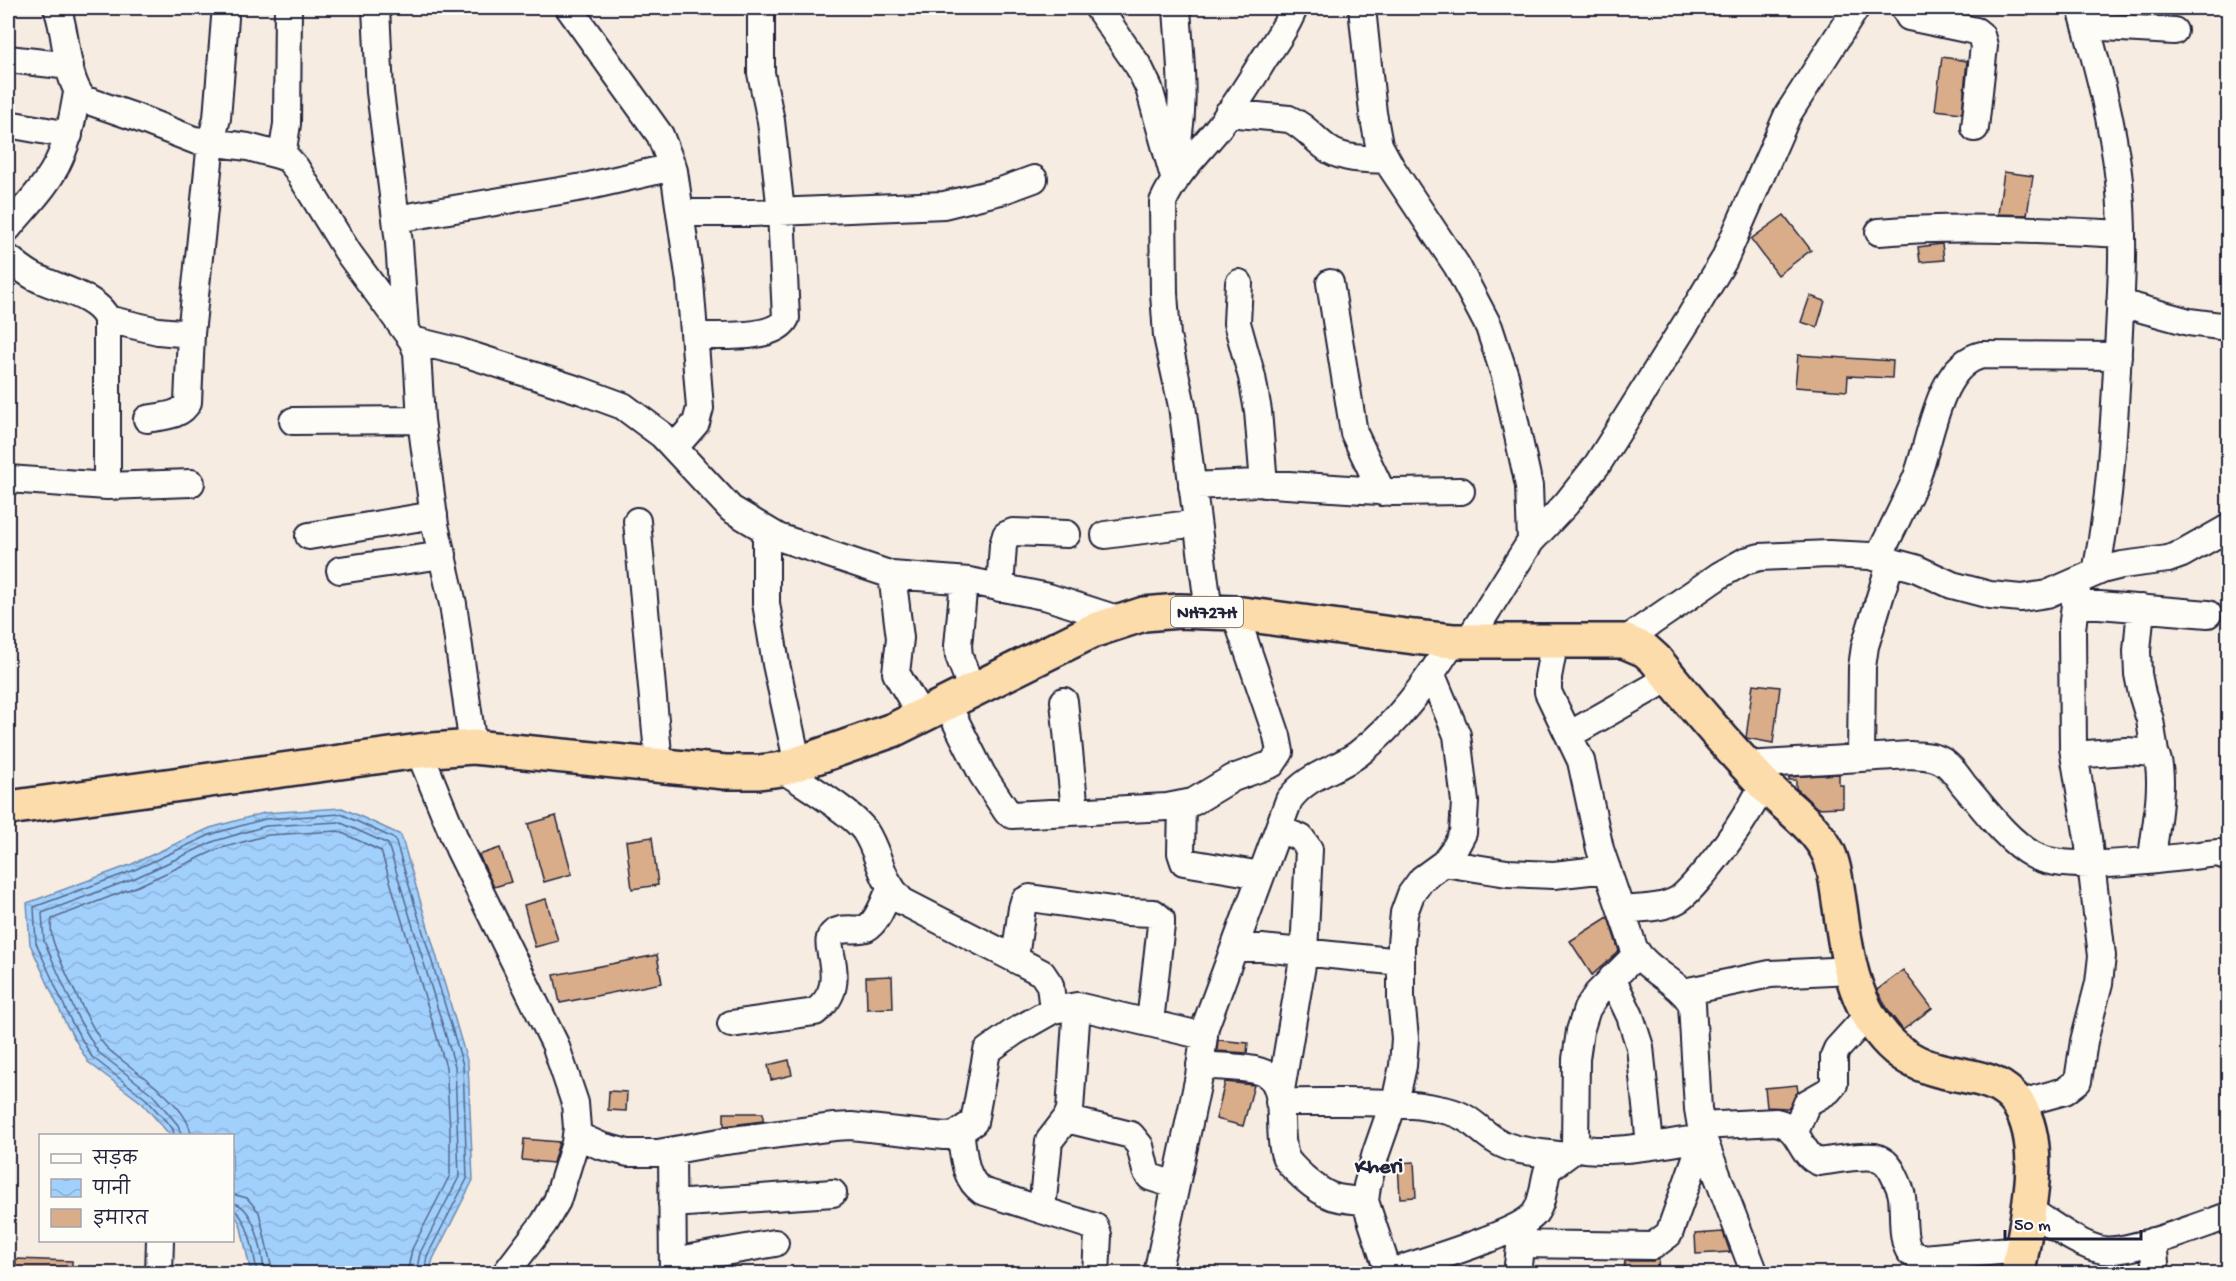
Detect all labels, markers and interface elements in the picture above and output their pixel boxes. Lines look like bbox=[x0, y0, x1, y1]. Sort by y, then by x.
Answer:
road number: NH727H bbox=[1171, 597, 1243, 627]
legend bbox=[39, 1134, 234, 1242]
text: सड़क bbox=[92, 1150, 138, 1171]
district label: Kheri bbox=[1354, 1155, 1403, 1181]
text: पानी bbox=[92, 1174, 131, 1201]
scale bar bbox=[2005, 1203, 2142, 1241]
text: इमारत bbox=[93, 1209, 149, 1231]
text: 50 m bbox=[2014, 1216, 2051, 1237]

